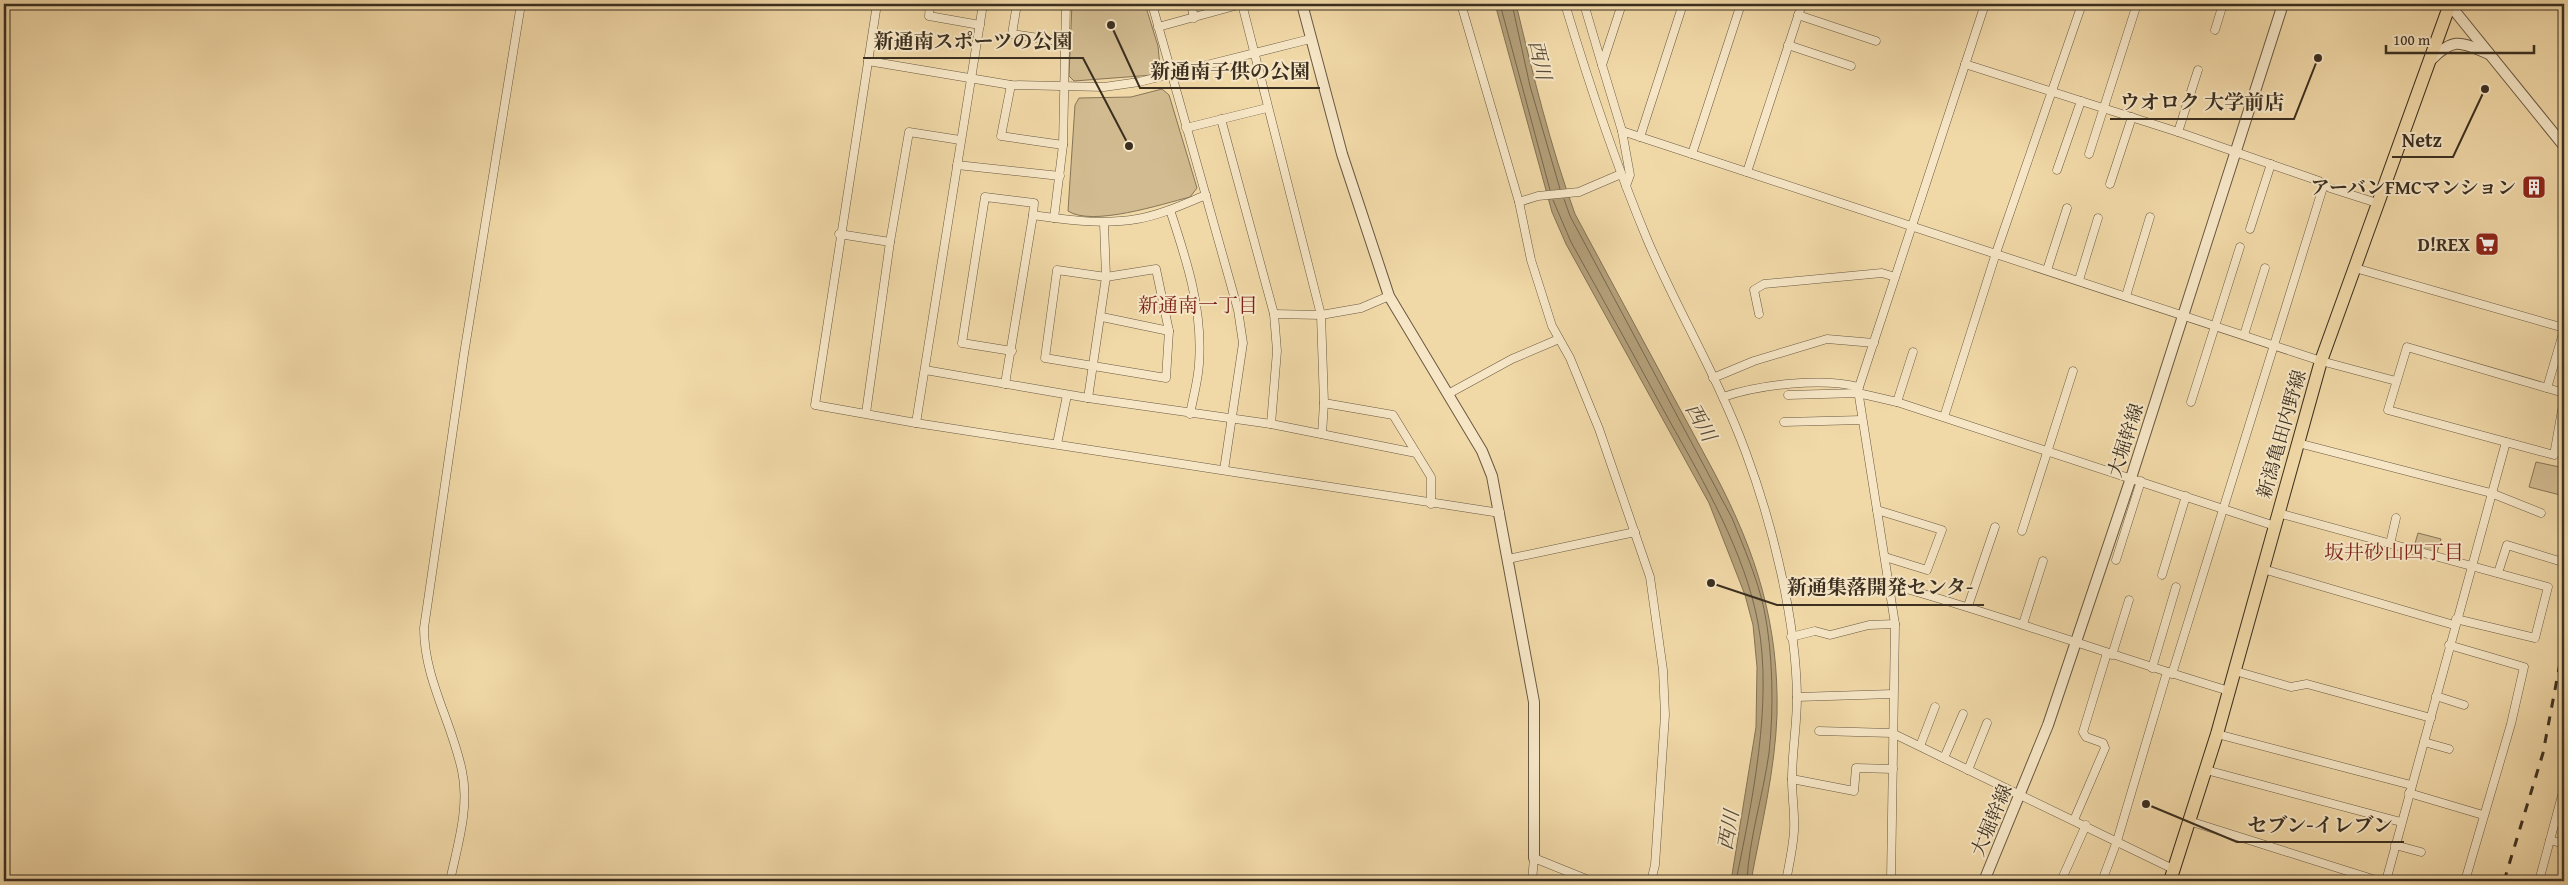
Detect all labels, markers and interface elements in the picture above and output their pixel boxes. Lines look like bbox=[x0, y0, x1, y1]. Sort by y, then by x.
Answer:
scale bar bbox=[2386, 22, 2533, 54]
callout: 新通南スポーツの公園 bbox=[863, 23, 1083, 58]
text: 新通南スポーツの公園 bbox=[873, 26, 1073, 55]
text: 100 m bbox=[2393, 29, 2431, 50]
water label: 西川 bbox=[1522, 37, 1560, 85]
callout: 新通南子供の公園 bbox=[1140, 53, 1320, 88]
text: 新通南子供の公園 bbox=[1150, 56, 1310, 85]
callout: ウオロク 大学前店 bbox=[2110, 84, 2294, 119]
text: ウオロク 大学前店 bbox=[2120, 87, 2284, 116]
callout: Netz bbox=[2392, 122, 2453, 157]
text: Netz bbox=[2402, 125, 2442, 154]
place label: アーバンFMCマンション bbox=[2310, 173, 2516, 201]
building icon: アーバンFMCマンション bbox=[2521, 174, 2547, 200]
place label: D!REX bbox=[2418, 230, 2470, 258]
supermarket icon: D!REX bbox=[2474, 231, 2500, 257]
district label: 新通南一丁目 bbox=[1138, 290, 1258, 319]
street label: 新潟亀田内野線 bbox=[2249, 366, 2313, 502]
water label: 西川 bbox=[1679, 397, 1725, 448]
street label: 大堀幹線 bbox=[2100, 400, 2150, 480]
district label: 坂井砂山四丁目 bbox=[2324, 537, 2464, 566]
callout: 新通集落開発センタ- bbox=[1777, 570, 1984, 605]
text: 新通集落開発センタ- bbox=[1787, 572, 1973, 601]
street label: 大堀幹線 bbox=[1963, 780, 2019, 860]
water label: 西川 bbox=[1710, 806, 1746, 852]
callout: セブン-イレブン bbox=[2237, 807, 2404, 842]
text: セブン-イレブン bbox=[2247, 810, 2393, 839]

